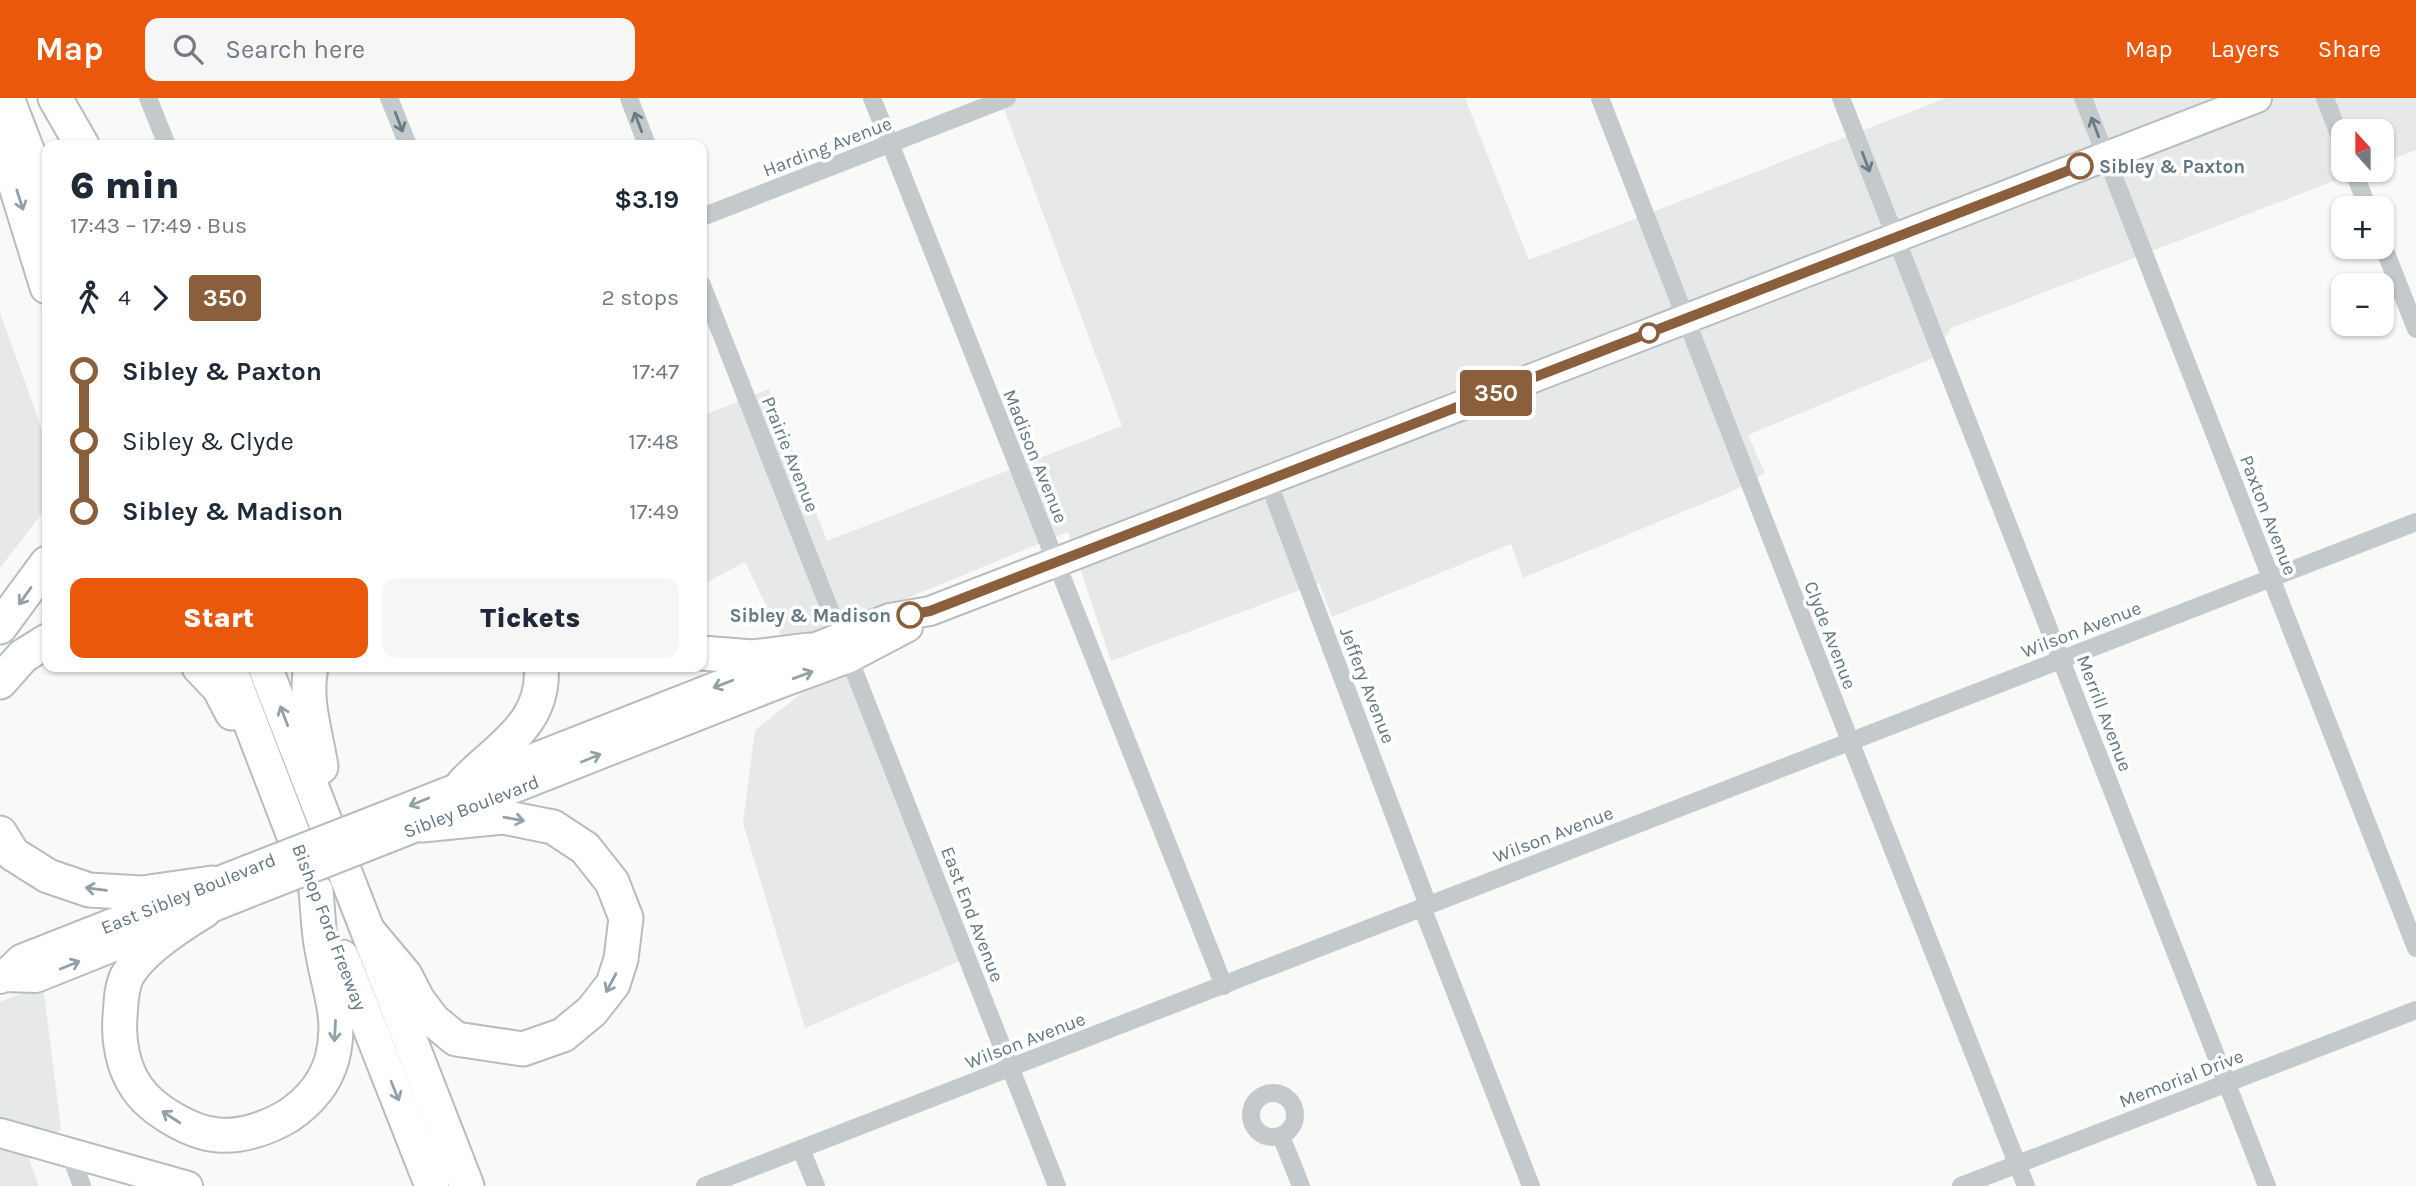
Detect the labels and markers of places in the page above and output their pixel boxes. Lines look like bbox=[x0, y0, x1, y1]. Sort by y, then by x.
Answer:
marker: Sibley & Paxton bbox=[2067, 153, 2093, 179]
place label: Sibley & Paxton bbox=[2099, 156, 2245, 178]
unlabelled marker bbox=[1639, 323, 1659, 343]
marker: Sibley & Madison bbox=[897, 602, 923, 628]
place label: Sibley & Madison bbox=[729, 605, 891, 627]

